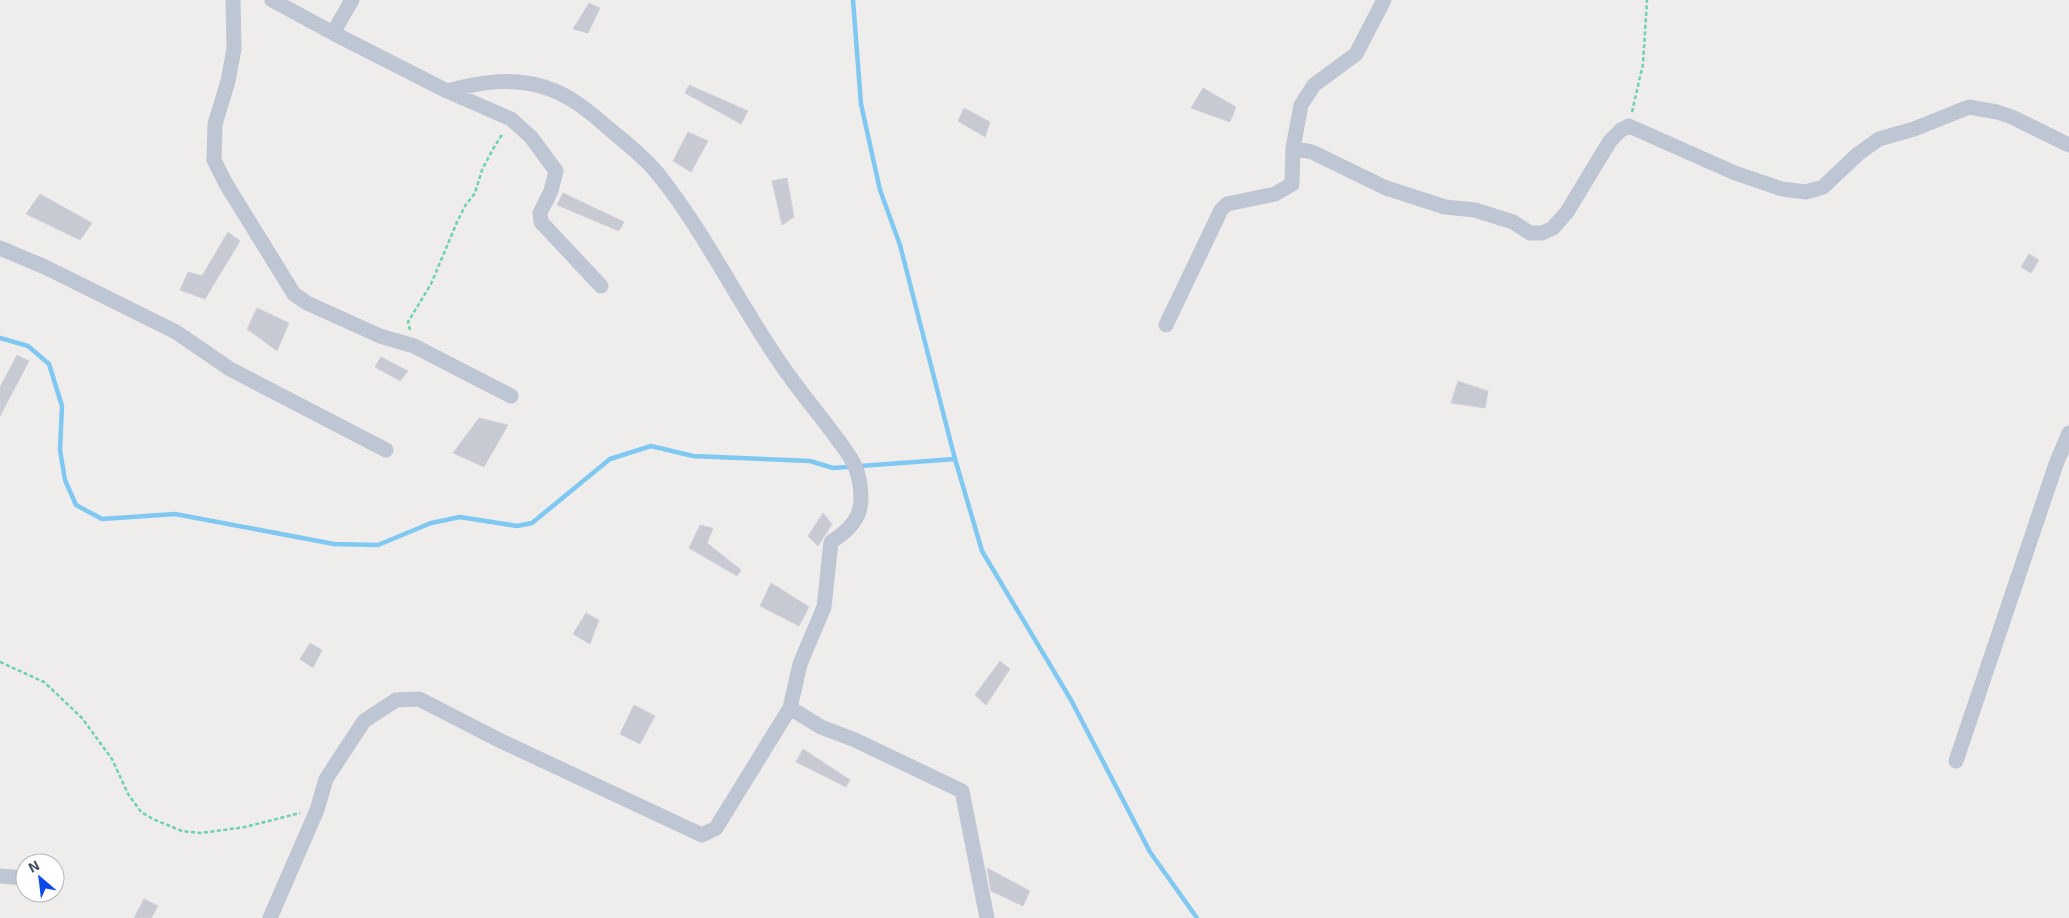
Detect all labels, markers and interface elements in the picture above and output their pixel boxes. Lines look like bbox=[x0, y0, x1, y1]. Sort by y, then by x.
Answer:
north arrow bbox=[15, 853, 65, 903]
text: N bbox=[25, 856, 42, 876]

